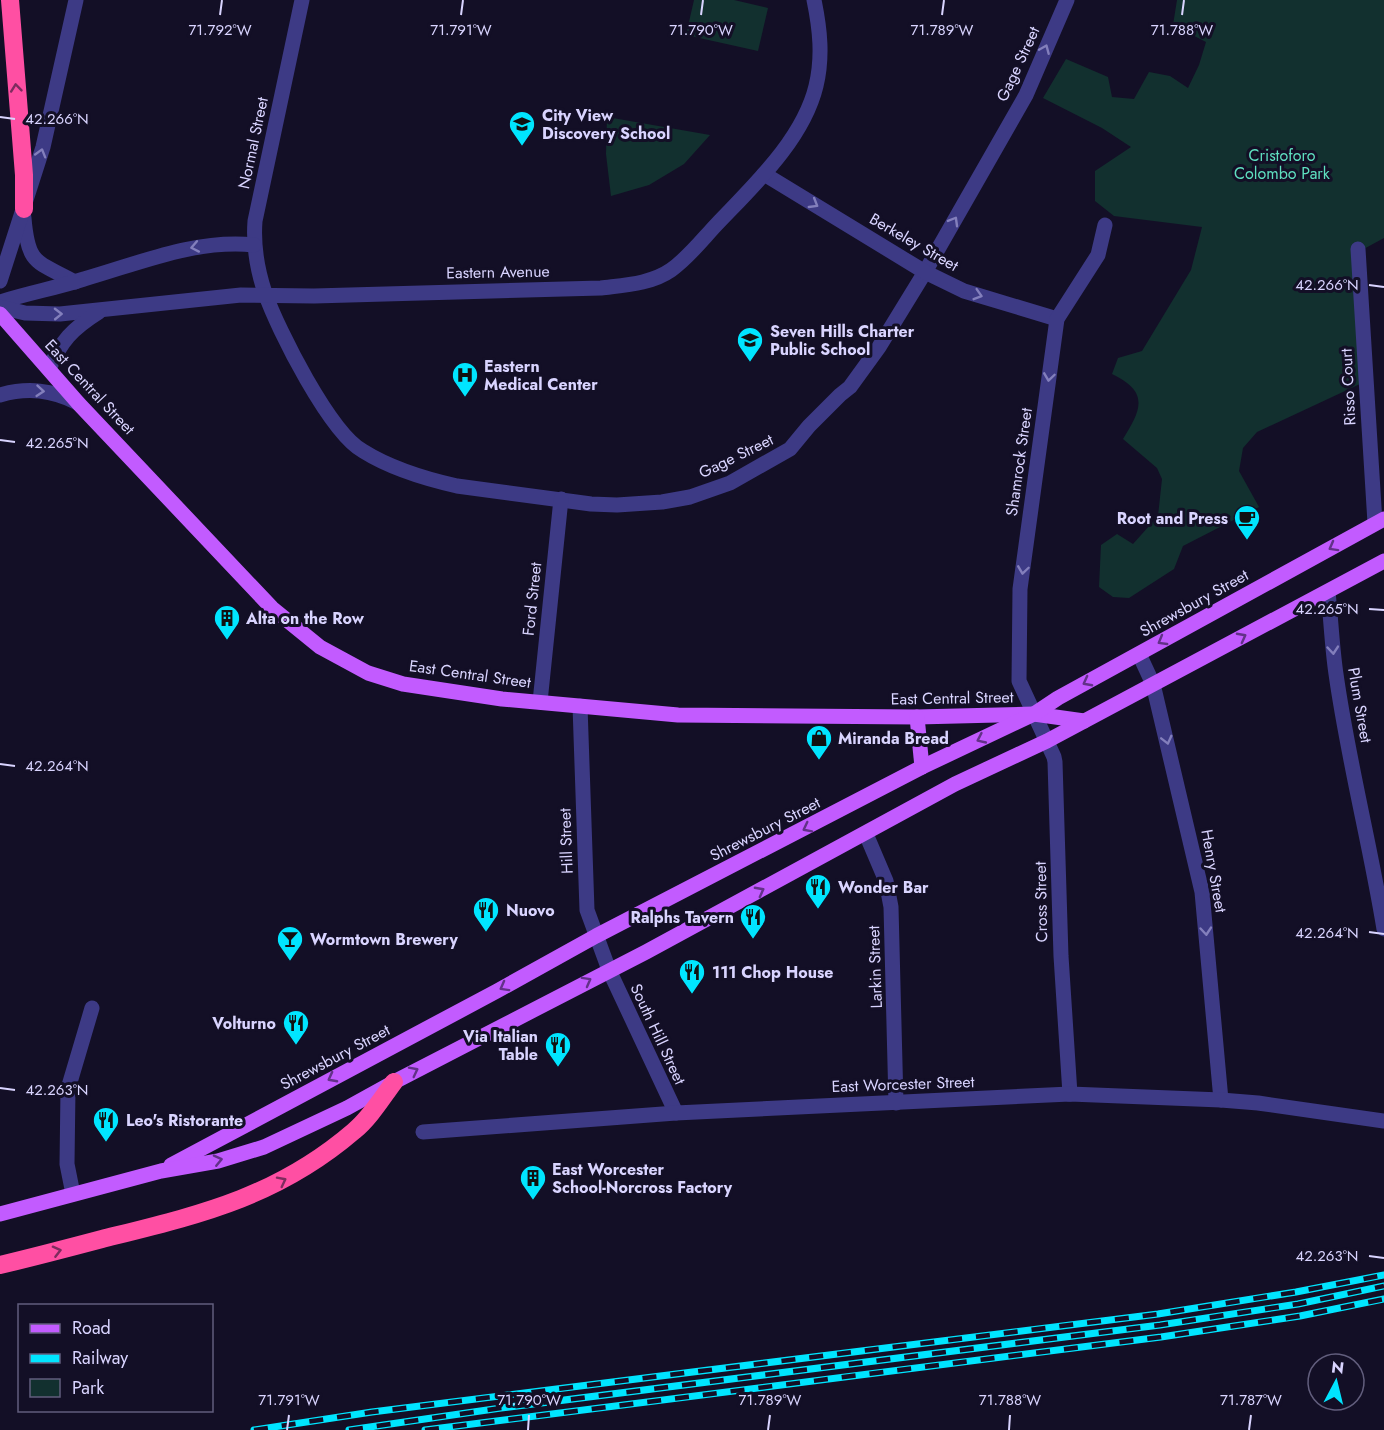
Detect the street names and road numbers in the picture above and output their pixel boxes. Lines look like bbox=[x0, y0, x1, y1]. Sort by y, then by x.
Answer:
street label: Gage Street bbox=[991, 23, 1045, 105]
street label: Normal Street bbox=[232, 95, 274, 191]
street label: Berkeley Street bbox=[865, 207, 963, 277]
street label: Eastern Avenue bbox=[446, 260, 550, 284]
street label: East Central Street bbox=[40, 334, 140, 440]
street label: Risso Court bbox=[1334, 348, 1361, 426]
street label: Shamrock Street bbox=[1000, 406, 1038, 518]
street label: Gage Street bbox=[695, 428, 777, 484]
street label: Ford Street bbox=[517, 561, 547, 637]
street label: Shrewsbury Street bbox=[1135, 563, 1253, 642]
street label: East Central Street bbox=[408, 654, 533, 694]
street label: Plum Street bbox=[1342, 665, 1378, 745]
street label: East Central Street bbox=[890, 685, 1014, 711]
street label: Shrewsbury Street bbox=[706, 791, 824, 867]
street label: Hill Street bbox=[553, 807, 579, 874]
street label: Henry Street bbox=[1195, 828, 1233, 915]
street label: Cross Street bbox=[1029, 861, 1053, 943]
street label: Larkin Street bbox=[862, 925, 888, 1009]
street label: South Hill Street bbox=[625, 980, 691, 1088]
street label: Shrewsbury Street bbox=[276, 1018, 394, 1096]
street label: East Worcester Street bbox=[831, 1070, 975, 1098]

